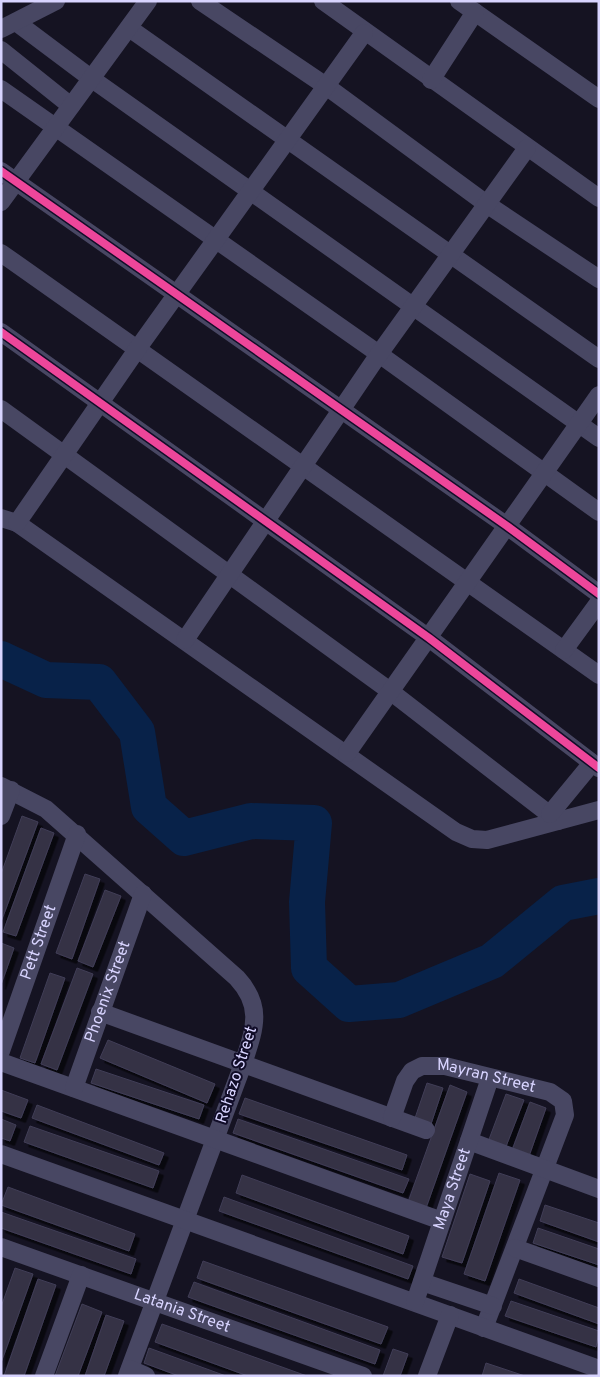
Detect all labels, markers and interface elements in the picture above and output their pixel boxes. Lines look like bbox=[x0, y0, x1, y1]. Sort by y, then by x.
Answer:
street label: Pett Street bbox=[17, 902, 61, 983]
street label: Phoenix Street bbox=[81, 938, 135, 1045]
street label: Rehazo Street bbox=[212, 1024, 262, 1126]
street label: Mayran Street bbox=[437, 1056, 537, 1098]
street label: Maya Street bbox=[430, 1146, 476, 1233]
street label: Latania Street bbox=[131, 1285, 233, 1338]

